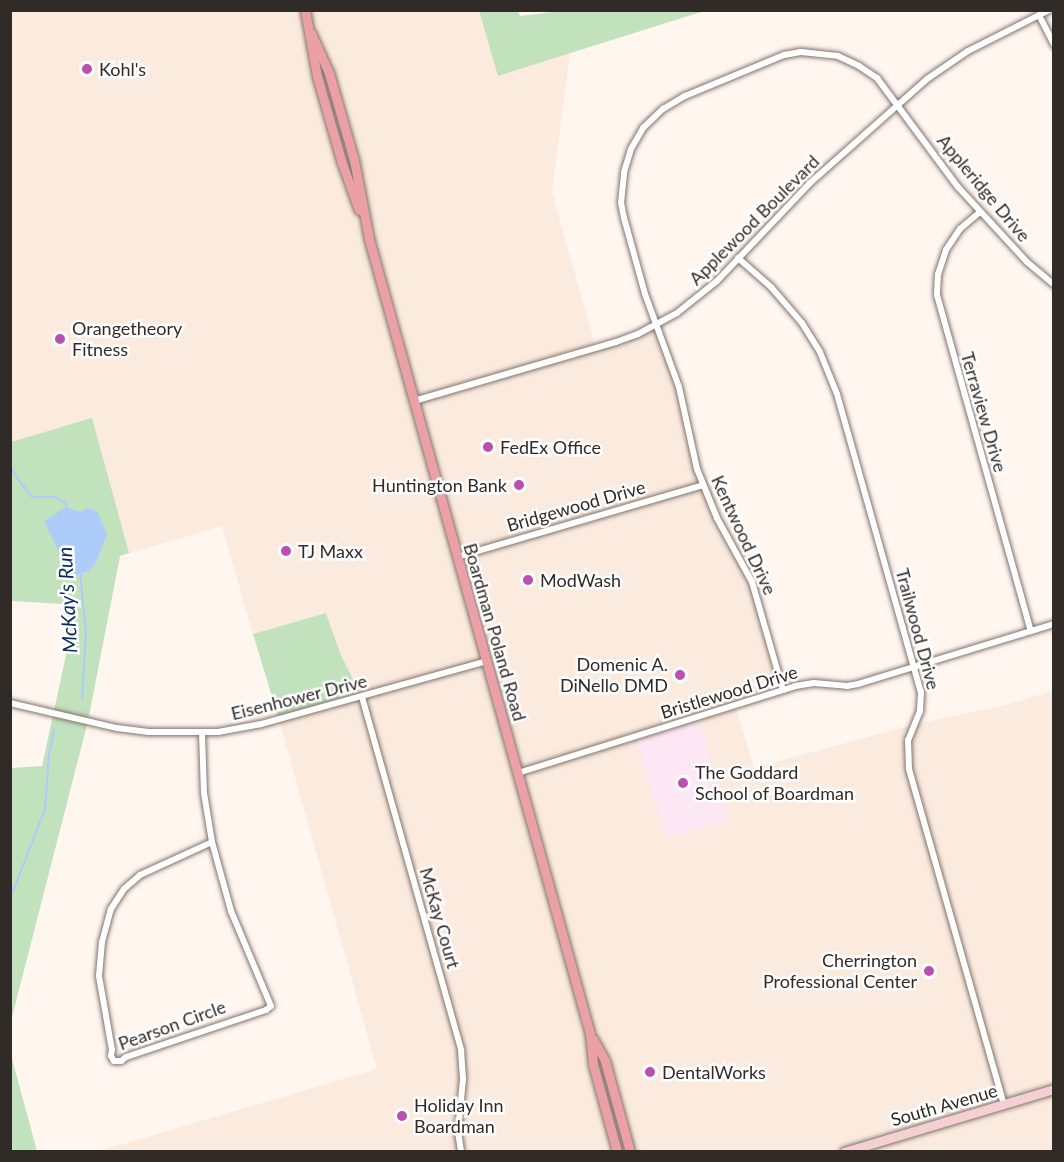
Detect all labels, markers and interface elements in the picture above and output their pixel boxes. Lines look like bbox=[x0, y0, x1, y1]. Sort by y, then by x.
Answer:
place label: Kohl's bbox=[99, 58, 146, 80]
marker: Kohl's bbox=[80, 62, 94, 76]
street label: Appleridge Drive bbox=[933, 130, 1035, 246]
street label: Applewood Boulevard bbox=[685, 151, 823, 289]
place label: Orangetheory Fitness bbox=[72, 318, 182, 360]
marker: Orangetheory Fitness bbox=[53, 332, 67, 346]
street label: Terraview Drive bbox=[956, 349, 1012, 475]
place label: FedEx Office bbox=[500, 436, 601, 458]
marker: FedEx Office bbox=[481, 440, 495, 454]
street label: Kentwood Drive bbox=[707, 472, 781, 598]
place label: Huntington Bank bbox=[372, 474, 507, 496]
street label: Bridgewood Drive bbox=[504, 476, 648, 536]
marker: Huntington Bank bbox=[512, 478, 526, 492]
place label: TJ Maxx bbox=[298, 540, 363, 562]
street label: Boardman Poland Road bbox=[459, 541, 531, 723]
marker: TJ Maxx bbox=[279, 544, 293, 558]
water label: McKay's Run bbox=[52, 546, 82, 654]
street label: Trailwood Drive bbox=[891, 566, 945, 692]
place label: ModWash bbox=[540, 569, 621, 591]
marker: ModWash bbox=[521, 573, 535, 587]
place label: Domenic A. DiNello DMD bbox=[560, 654, 668, 696]
street label: Bristlewood Drive bbox=[658, 661, 800, 723]
marker: Domenic A. DiNello DMD bbox=[673, 668, 687, 682]
street label: Eisenhower Drive bbox=[229, 670, 369, 724]
place label: The Goddard School of Boardman bbox=[695, 762, 854, 804]
marker: The Goddard School of Boardman bbox=[676, 776, 690, 790]
street label: McKay Court bbox=[415, 865, 465, 971]
place label: Cherrington Professional Center bbox=[763, 950, 917, 992]
marker: Cherrington Professional Center bbox=[922, 964, 936, 978]
street label: Pearson Circle bbox=[115, 996, 229, 1054]
place label: DentalWorks bbox=[662, 1061, 766, 1083]
marker: DentalWorks bbox=[643, 1065, 657, 1079]
street label: South Avenue bbox=[888, 1079, 1000, 1131]
place label: Holiday Inn Boardman bbox=[414, 1095, 504, 1138]
marker: Holiday Inn Boardman bbox=[395, 1109, 409, 1123]

